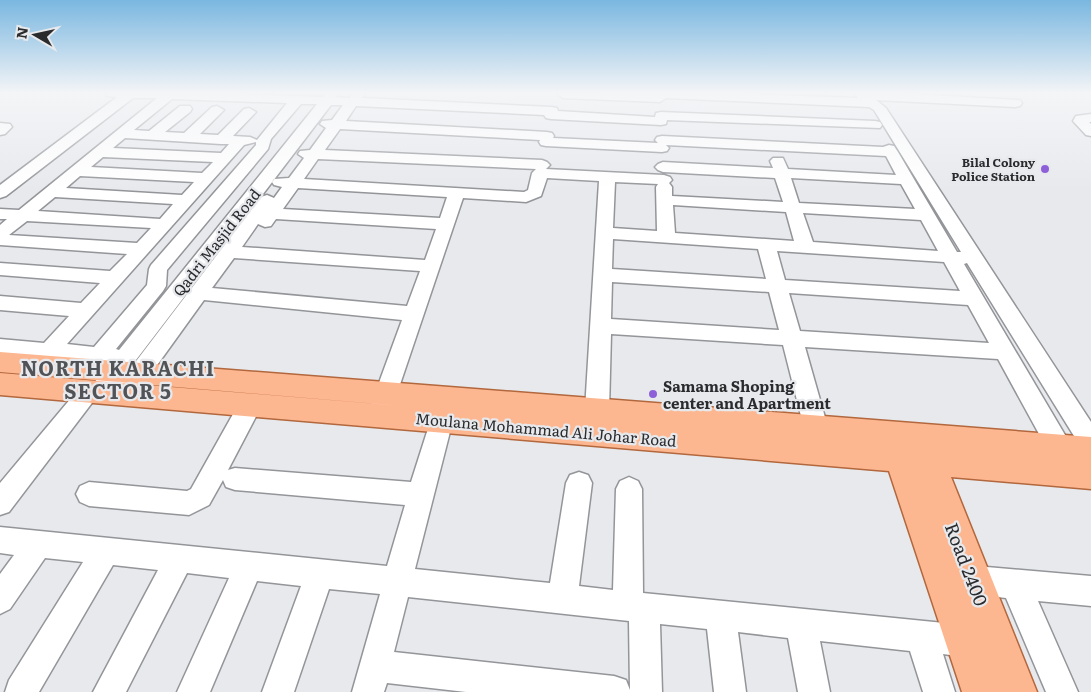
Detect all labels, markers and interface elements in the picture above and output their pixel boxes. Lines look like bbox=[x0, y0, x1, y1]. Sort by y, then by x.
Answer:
north arrow bbox=[10, 10, 60, 60]
text: N bbox=[10, 25, 32, 40]
place label: Bilal Colony Police Station bbox=[951, 153, 1036, 185]
marker: Bilal Colony Police Station bbox=[1039, 163, 1051, 175]
street label: Qadri Masjid Road bbox=[167, 183, 265, 301]
district label: NORTH KARACHI SECTOR 5 bbox=[21, 352, 215, 405]
place label: Samama Shoping center and Apartment bbox=[663, 374, 831, 414]
marker: Samama Shoping center and Apartment bbox=[647, 388, 659, 400]
street label: Moulana Mohammad Ali Johar Road bbox=[415, 406, 677, 452]
street label: Road 2400 bbox=[939, 518, 995, 610]

